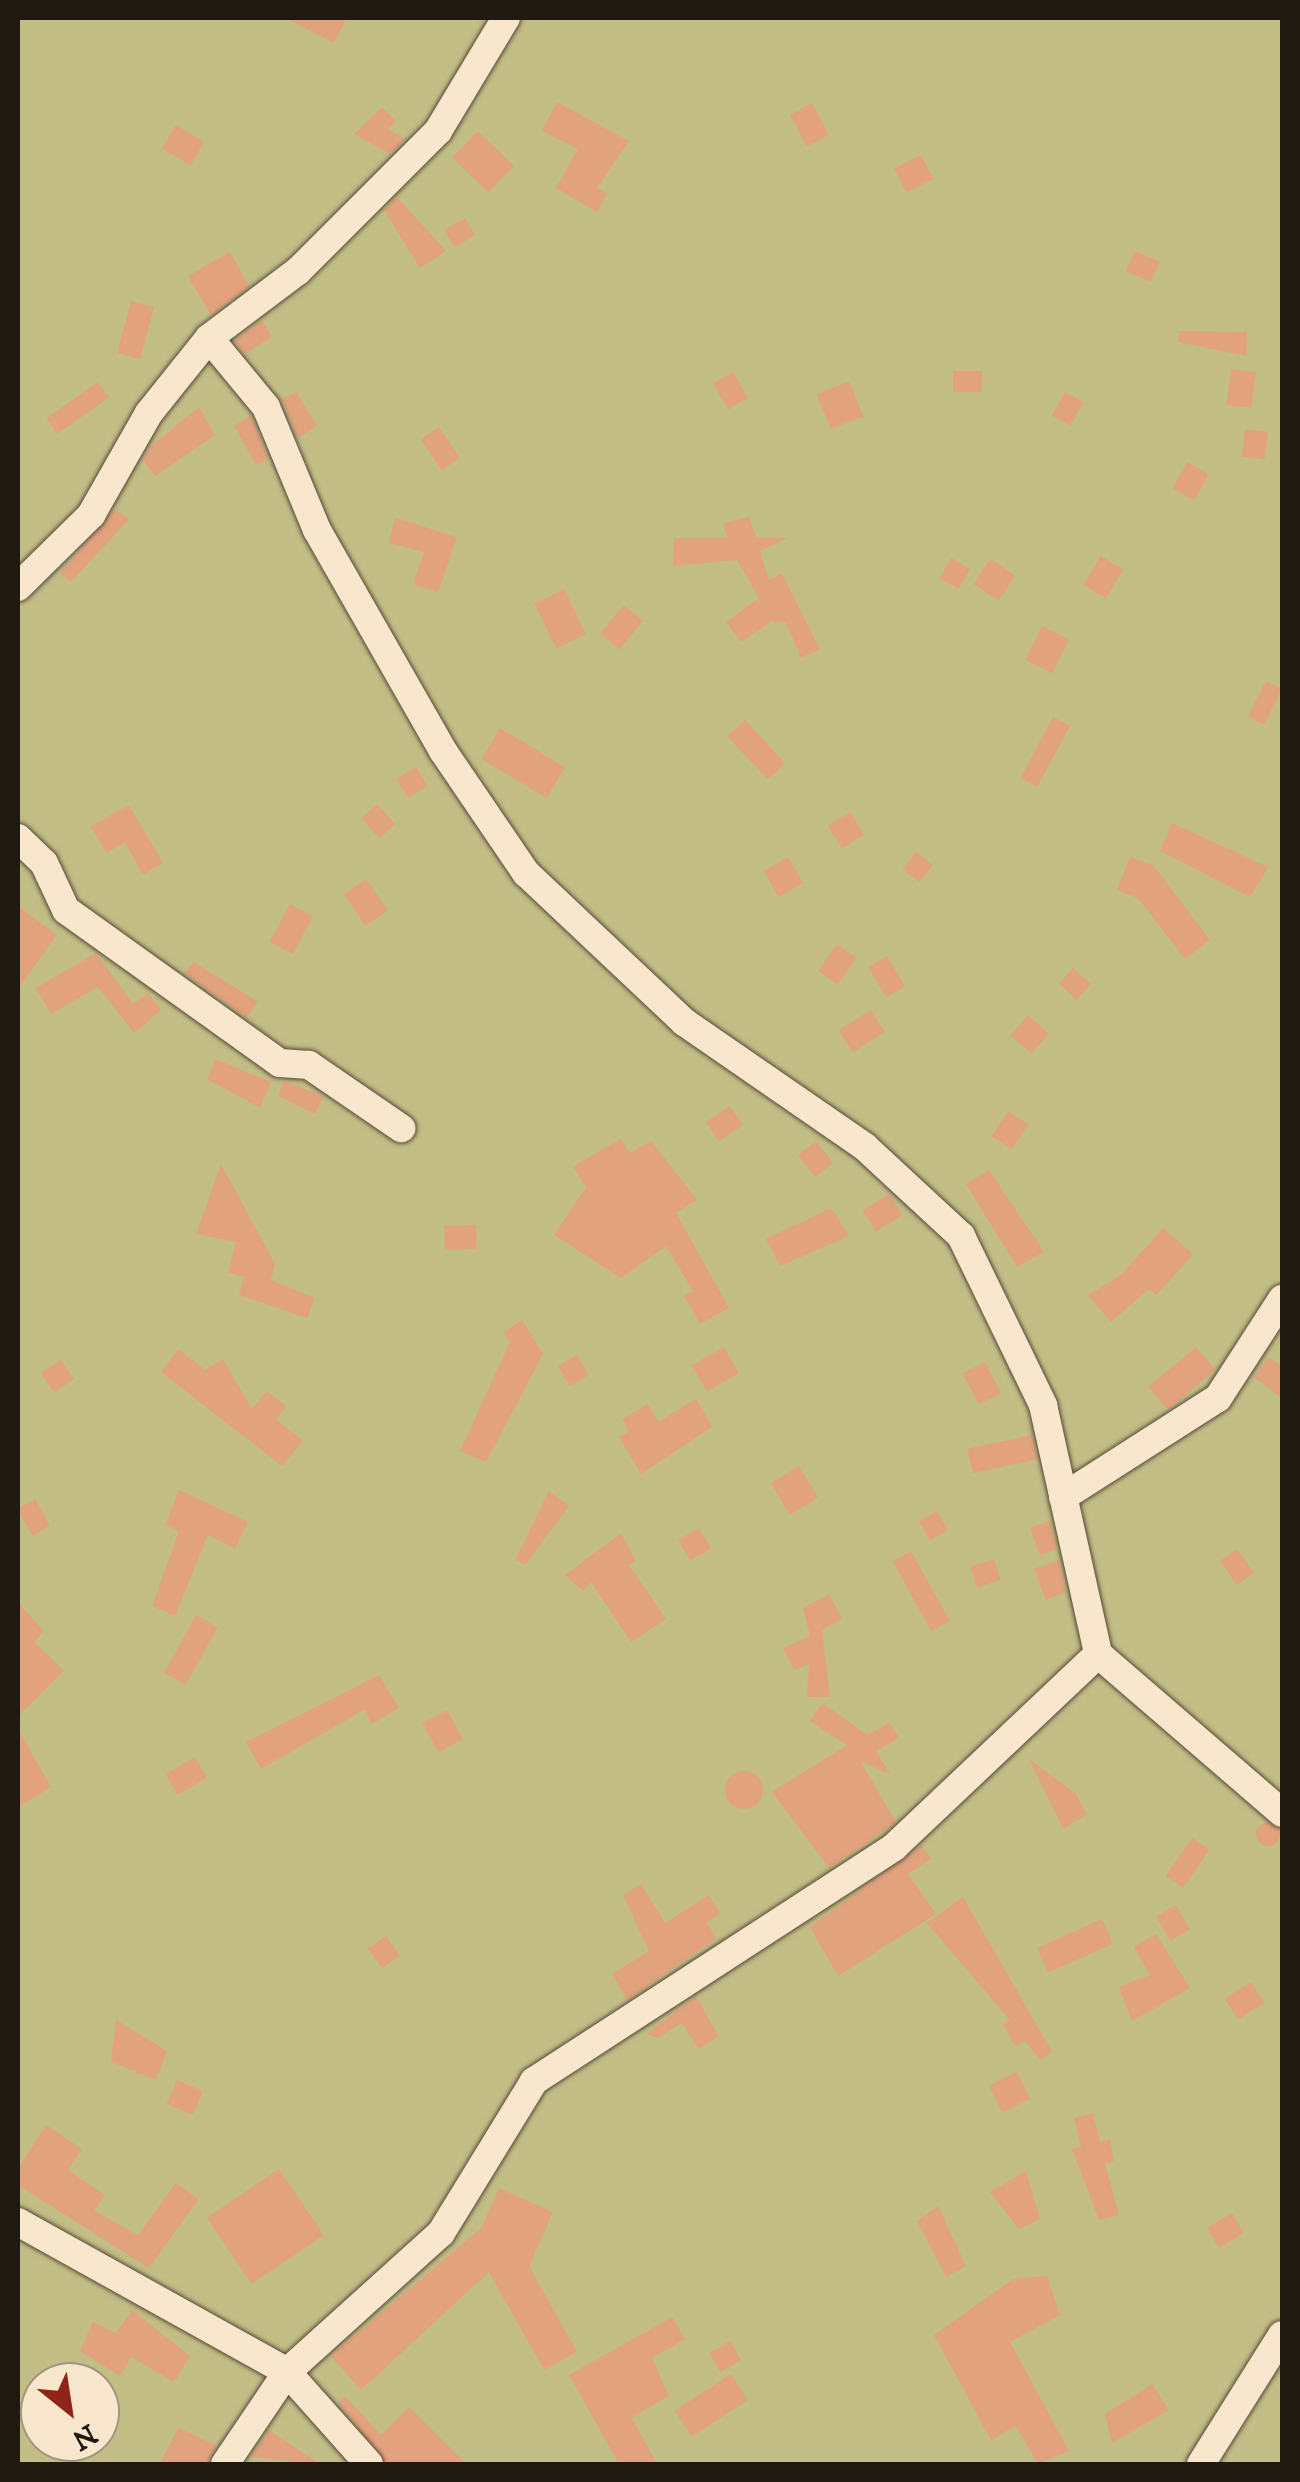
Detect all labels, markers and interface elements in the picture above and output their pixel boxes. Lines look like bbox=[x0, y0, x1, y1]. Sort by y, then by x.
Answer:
north arrow bbox=[20, 2362, 120, 2462]
text: N bbox=[66, 2416, 103, 2458]

